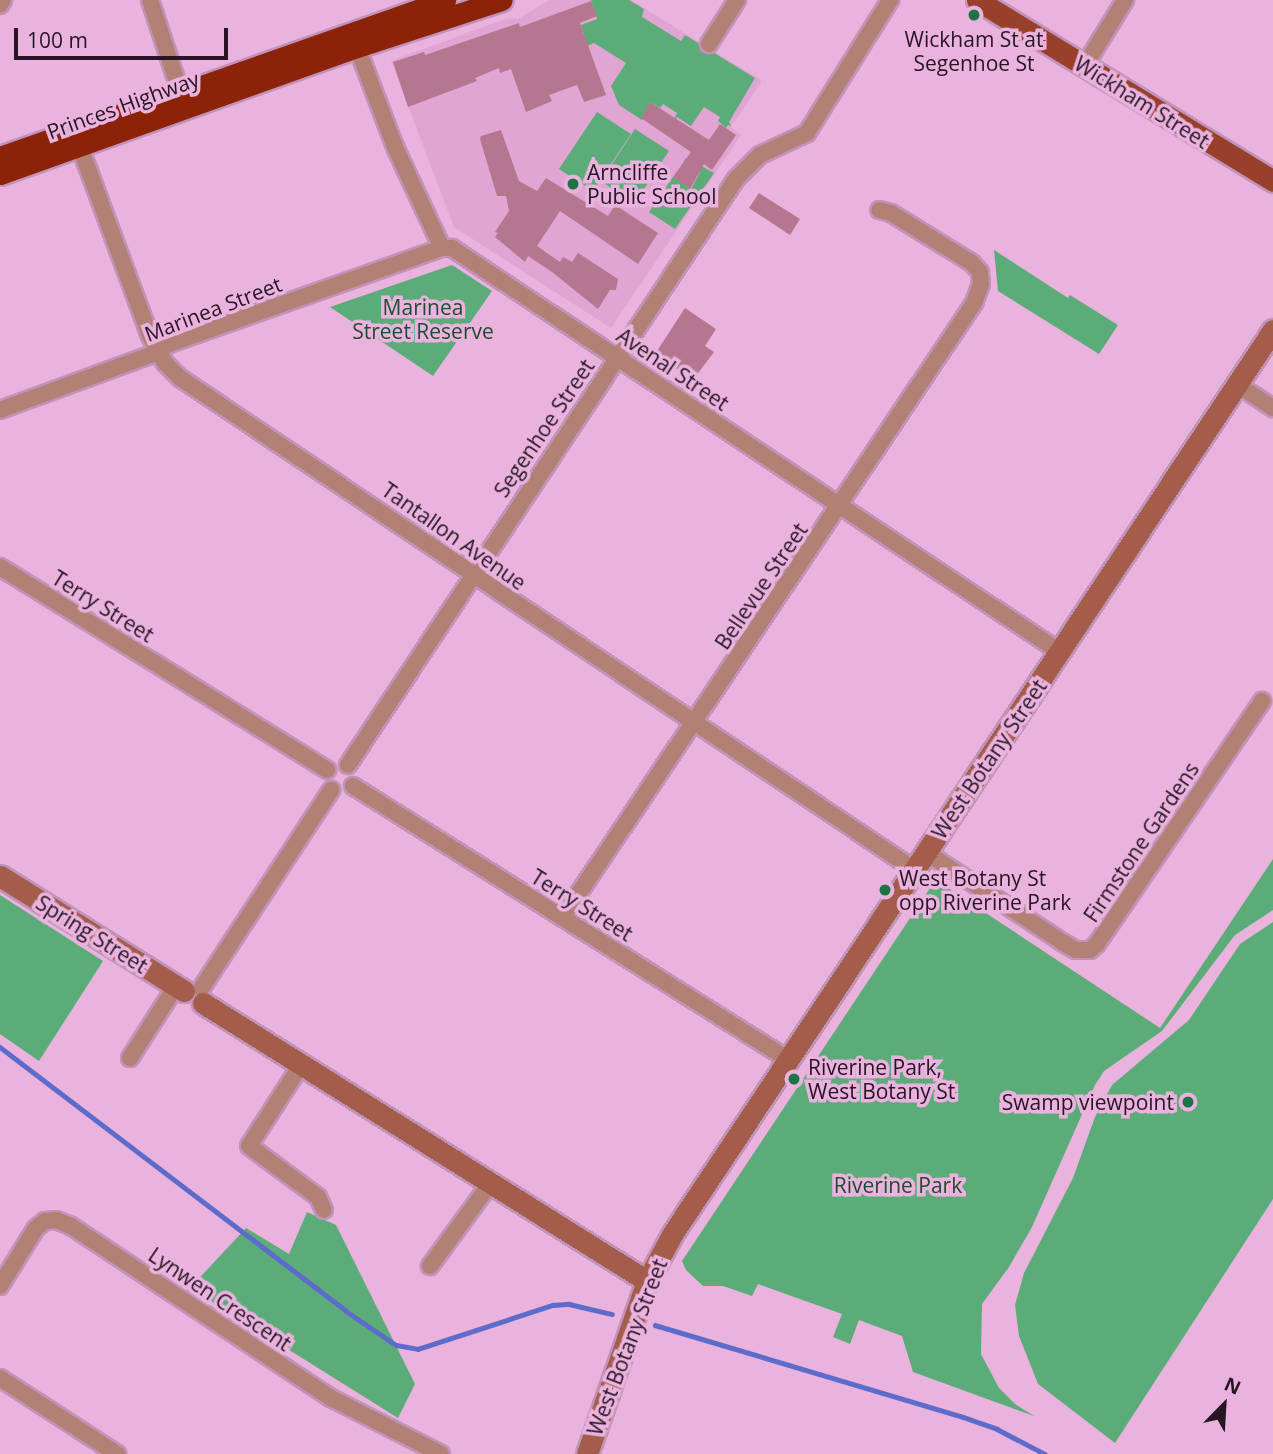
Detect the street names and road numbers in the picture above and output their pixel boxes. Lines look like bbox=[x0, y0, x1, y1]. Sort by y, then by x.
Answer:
street label: Wickham Street bbox=[1070, 51, 1214, 153]
street label: Princes Highway bbox=[43, 66, 203, 144]
street label: Marinea Street bbox=[141, 271, 285, 347]
street label: Avenal Street bbox=[612, 322, 734, 416]
street label: Segenhoe Street bbox=[489, 354, 599, 502]
street label: Tantallon Avenue bbox=[377, 477, 531, 595]
street label: Bellevue Street bbox=[709, 518, 813, 654]
street label: Terry Street bbox=[47, 565, 159, 647]
street label: West Botany Street bbox=[926, 674, 1052, 844]
street label: Firmstone Gardens bbox=[1078, 757, 1204, 927]
street label: Terry Street bbox=[526, 864, 638, 946]
street label: Spring Street bbox=[32, 890, 152, 978]
street label: Lynwen Crescent bbox=[144, 1242, 296, 1356]
street label: West Botany Street bbox=[582, 1255, 672, 1439]

